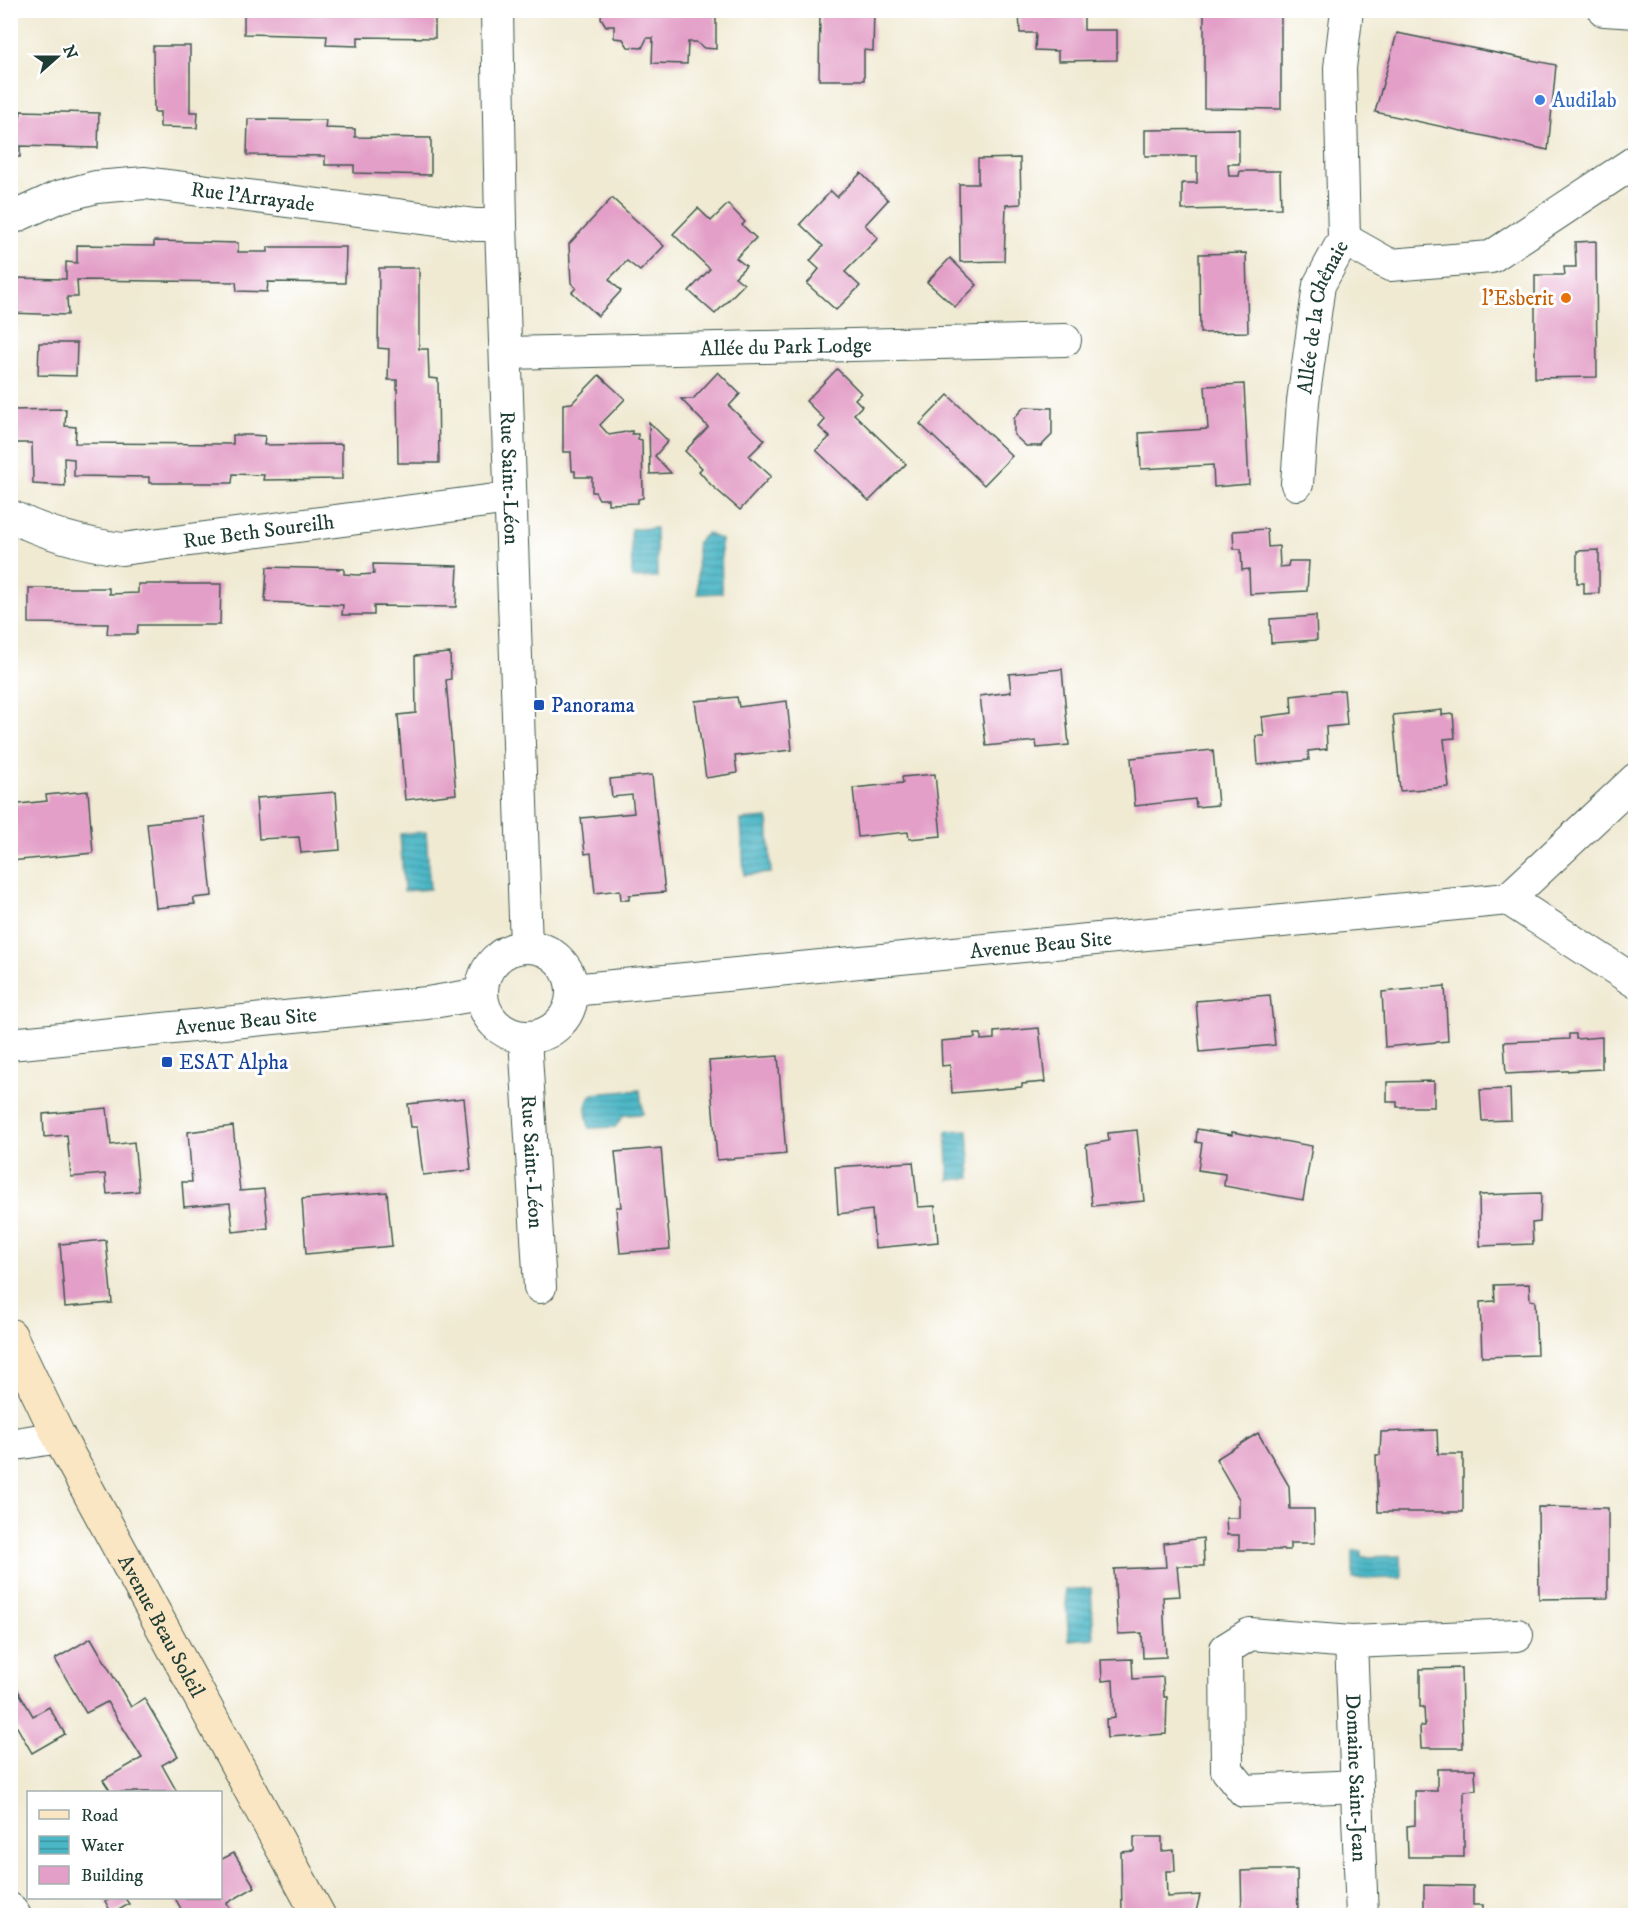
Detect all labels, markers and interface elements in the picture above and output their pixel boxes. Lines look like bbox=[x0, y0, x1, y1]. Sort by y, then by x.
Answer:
north arrow bbox=[27, 27, 87, 87]
text: N bbox=[58, 42, 82, 62]
place label: Audilab bbox=[1552, 88, 1617, 114]
marker: Audilab bbox=[1533, 93, 1547, 107]
street label: Rue l'Arrayade bbox=[189, 177, 316, 218]
street label: Allée de la Chênaie bbox=[1292, 236, 1355, 396]
place label: l'Esberit bbox=[1482, 286, 1554, 312]
marker: l'Esberit bbox=[1559, 291, 1573, 305]
street label: Allée du Park Lodge bbox=[700, 333, 872, 362]
street label: Rue Saint-Léon bbox=[493, 410, 524, 545]
street label: Rue Beth Soureilh bbox=[181, 509, 336, 555]
place label: Panorama bbox=[551, 693, 635, 719]
marker: Panorama bbox=[532, 698, 546, 712]
street label: Avenue Beau Site bbox=[969, 926, 1113, 965]
street label: Avenue Beau Site bbox=[174, 1002, 318, 1042]
place label: ESAT Alpha bbox=[179, 1050, 288, 1076]
marker: ESAT Alpha bbox=[160, 1055, 174, 1069]
street label: Rue Saint-Léon bbox=[514, 1094, 548, 1229]
street label: Avenue Beau Soleil bbox=[111, 1550, 210, 1703]
street label: Domaine Saint-Jean bbox=[1339, 1693, 1372, 1863]
legend bbox=[27, 1791, 222, 1899]
text: Road bbox=[81, 1805, 118, 1827]
text: Water bbox=[80, 1835, 124, 1857]
text: Building bbox=[81, 1865, 143, 1887]

